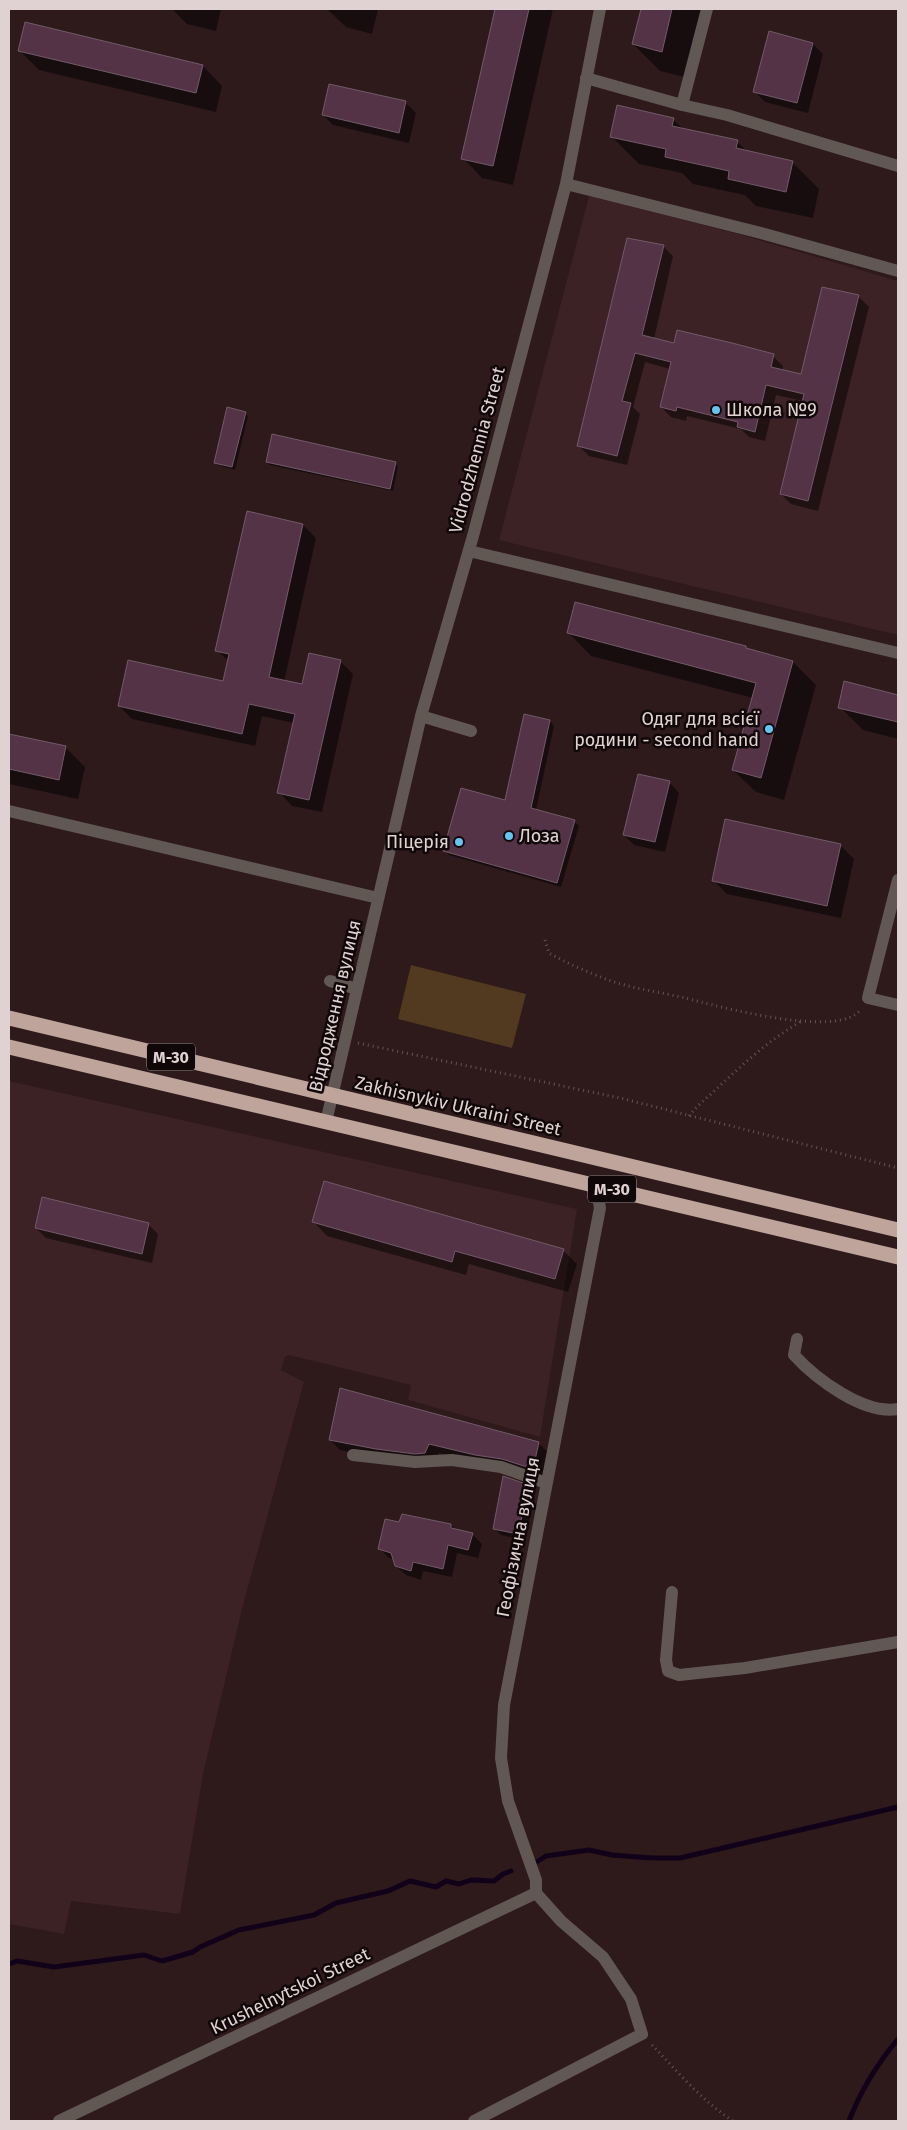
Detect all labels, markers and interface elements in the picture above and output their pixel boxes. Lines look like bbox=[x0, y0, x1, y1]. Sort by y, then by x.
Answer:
street label: Vidrodzhennia Street bbox=[444, 364, 510, 536]
place label: Школа №9 bbox=[726, 399, 817, 421]
marker: Школа №9 bbox=[710, 404, 722, 416]
place label: Одяг для всієї родини - second hand bbox=[574, 708, 760, 751]
marker: Одяг для всієї родини - second hand bbox=[763, 723, 775, 735]
place label: Лоза bbox=[519, 825, 560, 847]
marker: Лоза bbox=[503, 830, 515, 842]
place label: Піцерія bbox=[386, 831, 449, 853]
marker: Піцерія bbox=[453, 836, 465, 848]
street label: Відродження вулиця bbox=[304, 918, 366, 1094]
road number: М-30 bbox=[147, 1044, 195, 1070]
street label: Zakhisnykiv Ukraini Street bbox=[353, 1072, 564, 1141]
road number: М-30 bbox=[588, 1176, 636, 1202]
street label: Геофізична вулиця bbox=[492, 1455, 544, 1619]
street label: Krushelnytskoi Street bbox=[207, 1943, 374, 2039]

